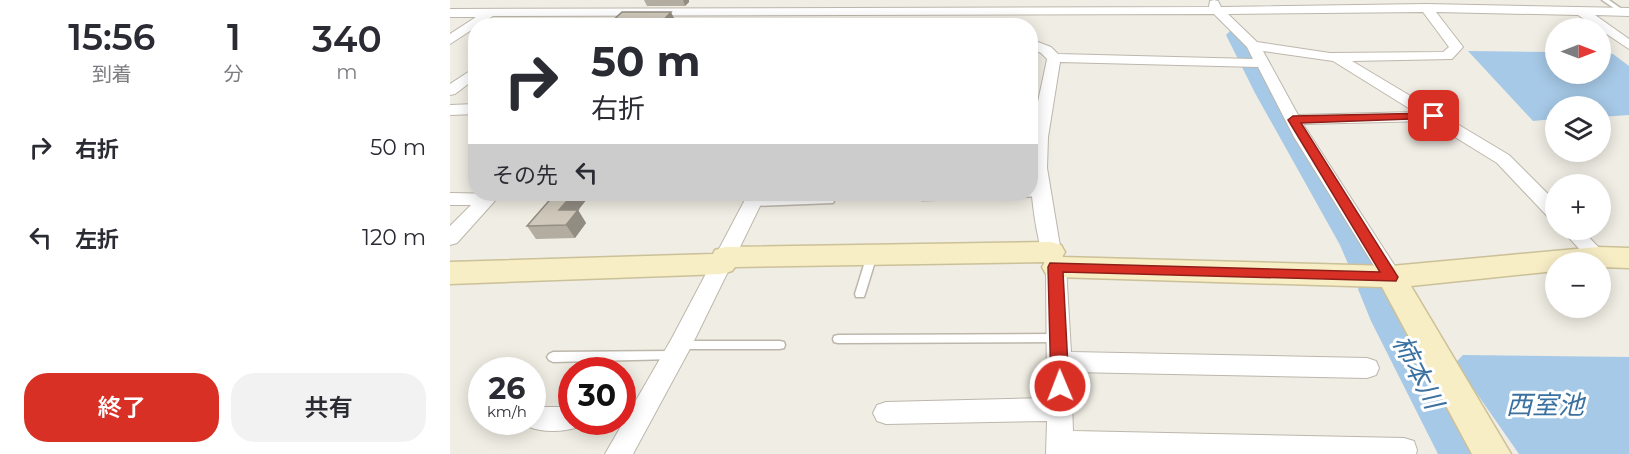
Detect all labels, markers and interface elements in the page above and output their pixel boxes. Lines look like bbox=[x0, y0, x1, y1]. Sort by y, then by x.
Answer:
text: 15:56 bbox=[68, 15, 155, 59]
text: 1 bbox=[227, 15, 241, 59]
text: 340 bbox=[312, 17, 382, 61]
north arrow bbox=[1545, 18, 1611, 84]
map controls bbox=[1545, 18, 1611, 318]
text: 50 m bbox=[591, 35, 700, 87]
icon: right bbox=[492, 42, 570, 120]
text: m bbox=[336, 60, 357, 84]
text: 到着 bbox=[92, 62, 132, 86]
text: 分 bbox=[224, 62, 244, 86]
pin bbox=[1408, 90, 1459, 141]
text: 右折 bbox=[591, 92, 645, 125]
button: layers bbox=[1545, 96, 1611, 162]
icon: arrive bbox=[1417, 99, 1450, 132]
icon: right bbox=[24, 131, 57, 164]
text: 50 m bbox=[370, 134, 426, 161]
text: 右折 bbox=[75, 136, 119, 163]
icon: left bbox=[570, 156, 603, 189]
text: その先 bbox=[492, 162, 558, 189]
button: + bbox=[1545, 174, 1611, 240]
icon: left bbox=[24, 221, 57, 254]
text: 120 m bbox=[362, 224, 426, 251]
text: 左折 bbox=[75, 226, 119, 253]
button: − bbox=[1545, 252, 1611, 318]
water label: 柿本川 bbox=[1386, 330, 1451, 417]
position arrow bbox=[1028, 354, 1092, 418]
speed limit sign: 30 bbox=[558, 357, 636, 435]
text: 26 bbox=[489, 370, 525, 407]
button: 終了 bbox=[24, 373, 219, 442]
button: 共有 bbox=[231, 373, 426, 442]
water label: 西室池 bbox=[1506, 389, 1587, 421]
text: km/h bbox=[487, 402, 527, 421]

